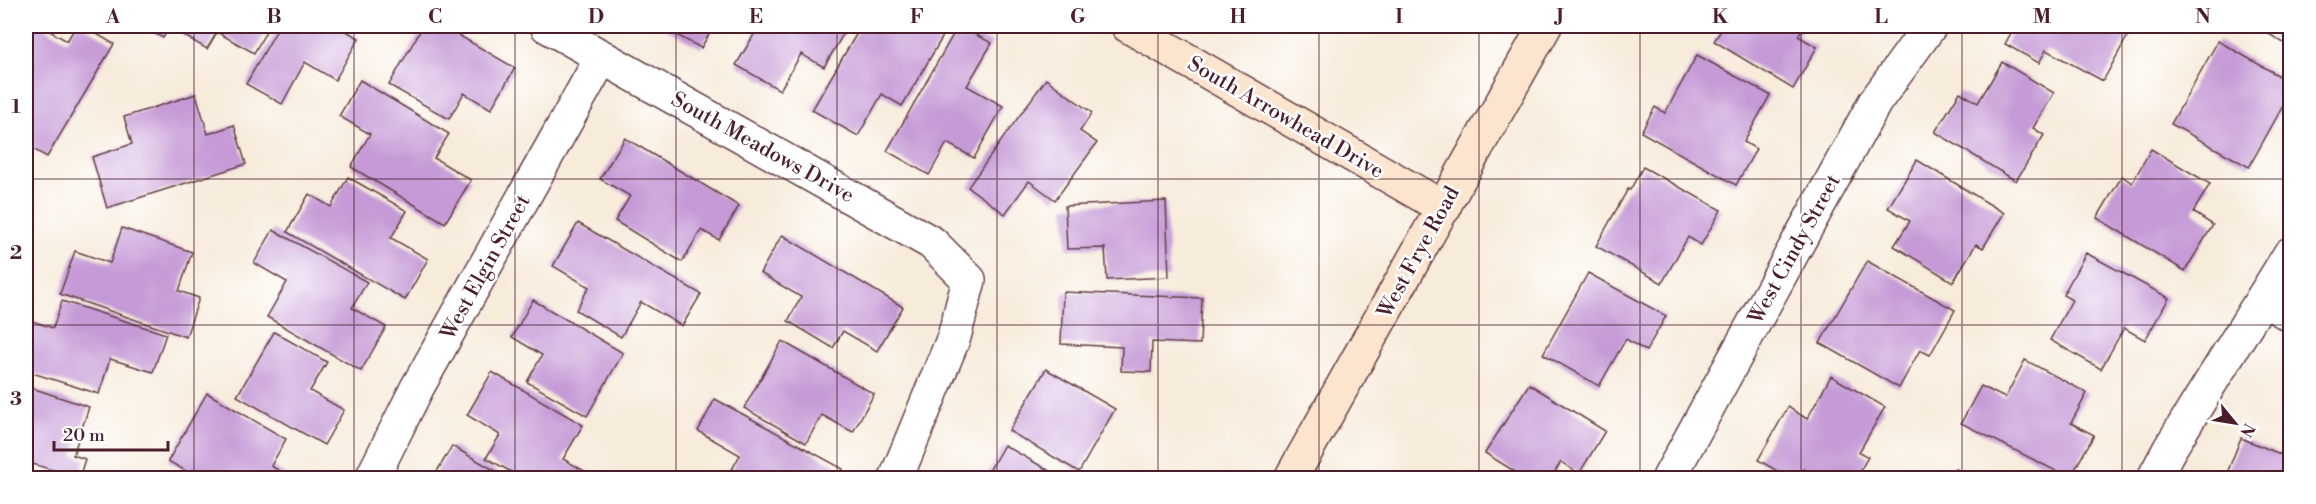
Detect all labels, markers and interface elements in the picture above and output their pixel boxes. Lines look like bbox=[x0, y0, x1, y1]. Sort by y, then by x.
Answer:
text: A bbox=[105, 5, 121, 30]
text: B bbox=[266, 5, 282, 30]
text: C bbox=[428, 5, 442, 30]
text: D bbox=[588, 5, 604, 30]
text: E bbox=[749, 5, 763, 30]
text: F bbox=[910, 5, 924, 30]
text: G bbox=[1070, 5, 1086, 30]
text: H bbox=[1230, 5, 1247, 30]
text: I bbox=[1395, 5, 1403, 30]
text: J bbox=[1553, 5, 1564, 30]
text: K bbox=[1712, 5, 1729, 30]
text: L bbox=[1874, 5, 1888, 30]
text: M bbox=[2033, 5, 2052, 30]
text: N bbox=[2195, 5, 2211, 30]
street label: South Arrowhead Drive bbox=[1183, 51, 1388, 185]
street label: South Meadows Drive bbox=[666, 87, 859, 209]
text: 1 bbox=[11, 95, 21, 120]
street label: West Cindy Street bbox=[1743, 170, 1847, 330]
street label: West Frye Road bbox=[1372, 182, 1466, 324]
street label: West Elgin Street bbox=[435, 190, 537, 345]
text: 2 bbox=[10, 241, 22, 266]
text: 3 bbox=[10, 387, 22, 412]
north arrow bbox=[2205, 393, 2265, 453]
scale bar bbox=[54, 414, 168, 452]
text: N bbox=[2235, 420, 2259, 441]
text: 20 m bbox=[63, 424, 105, 447]

